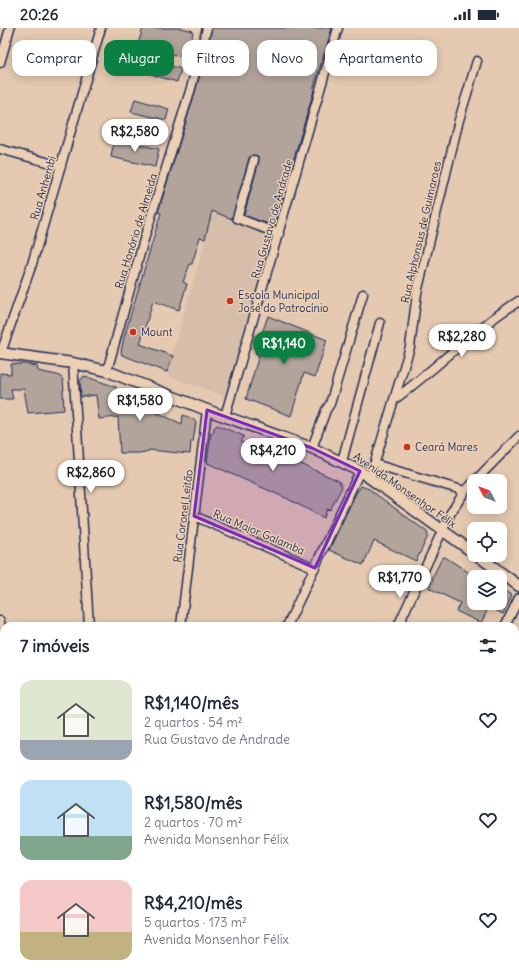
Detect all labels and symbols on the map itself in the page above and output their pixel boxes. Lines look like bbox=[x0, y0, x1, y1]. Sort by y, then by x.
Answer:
pin: R$2,580 bbox=[98, 119, 172, 153]
street label: Rua Anhembi bbox=[27, 154, 59, 222]
street label: Rua Gustavo de Andrade bbox=[248, 158, 296, 280]
street label: Rua Alphonsus de Guimaraes bbox=[398, 160, 444, 304]
street label: Rua Honório de Almeida bbox=[112, 172, 160, 290]
place label: Escola Municipal José do Patrocínio bbox=[238, 288, 329, 315]
marker: Escola Municipal José do Patrocínio bbox=[225, 296, 235, 306]
pin: R$2,280 bbox=[425, 324, 499, 358]
place label: Mount bbox=[141, 325, 173, 339]
marker: Mount bbox=[128, 327, 138, 337]
pin: R$1,140 bbox=[247, 331, 321, 365]
pin: R$1,580 bbox=[103, 388, 177, 422]
pin: R$4,210 bbox=[236, 438, 310, 472]
place label: Ceará Mares bbox=[415, 440, 478, 454]
marker: Ceará Mares bbox=[402, 442, 412, 452]
street label: Avenida Monsenhor Félix bbox=[351, 449, 460, 531]
pin: R$2,860 bbox=[54, 460, 128, 494]
street label: Rua Coronel Leitão bbox=[170, 469, 196, 563]
north arrow bbox=[467, 474, 507, 514]
street label: Rua Major Galamba bbox=[211, 506, 307, 558]
pin: R$1,770 bbox=[363, 565, 437, 599]

